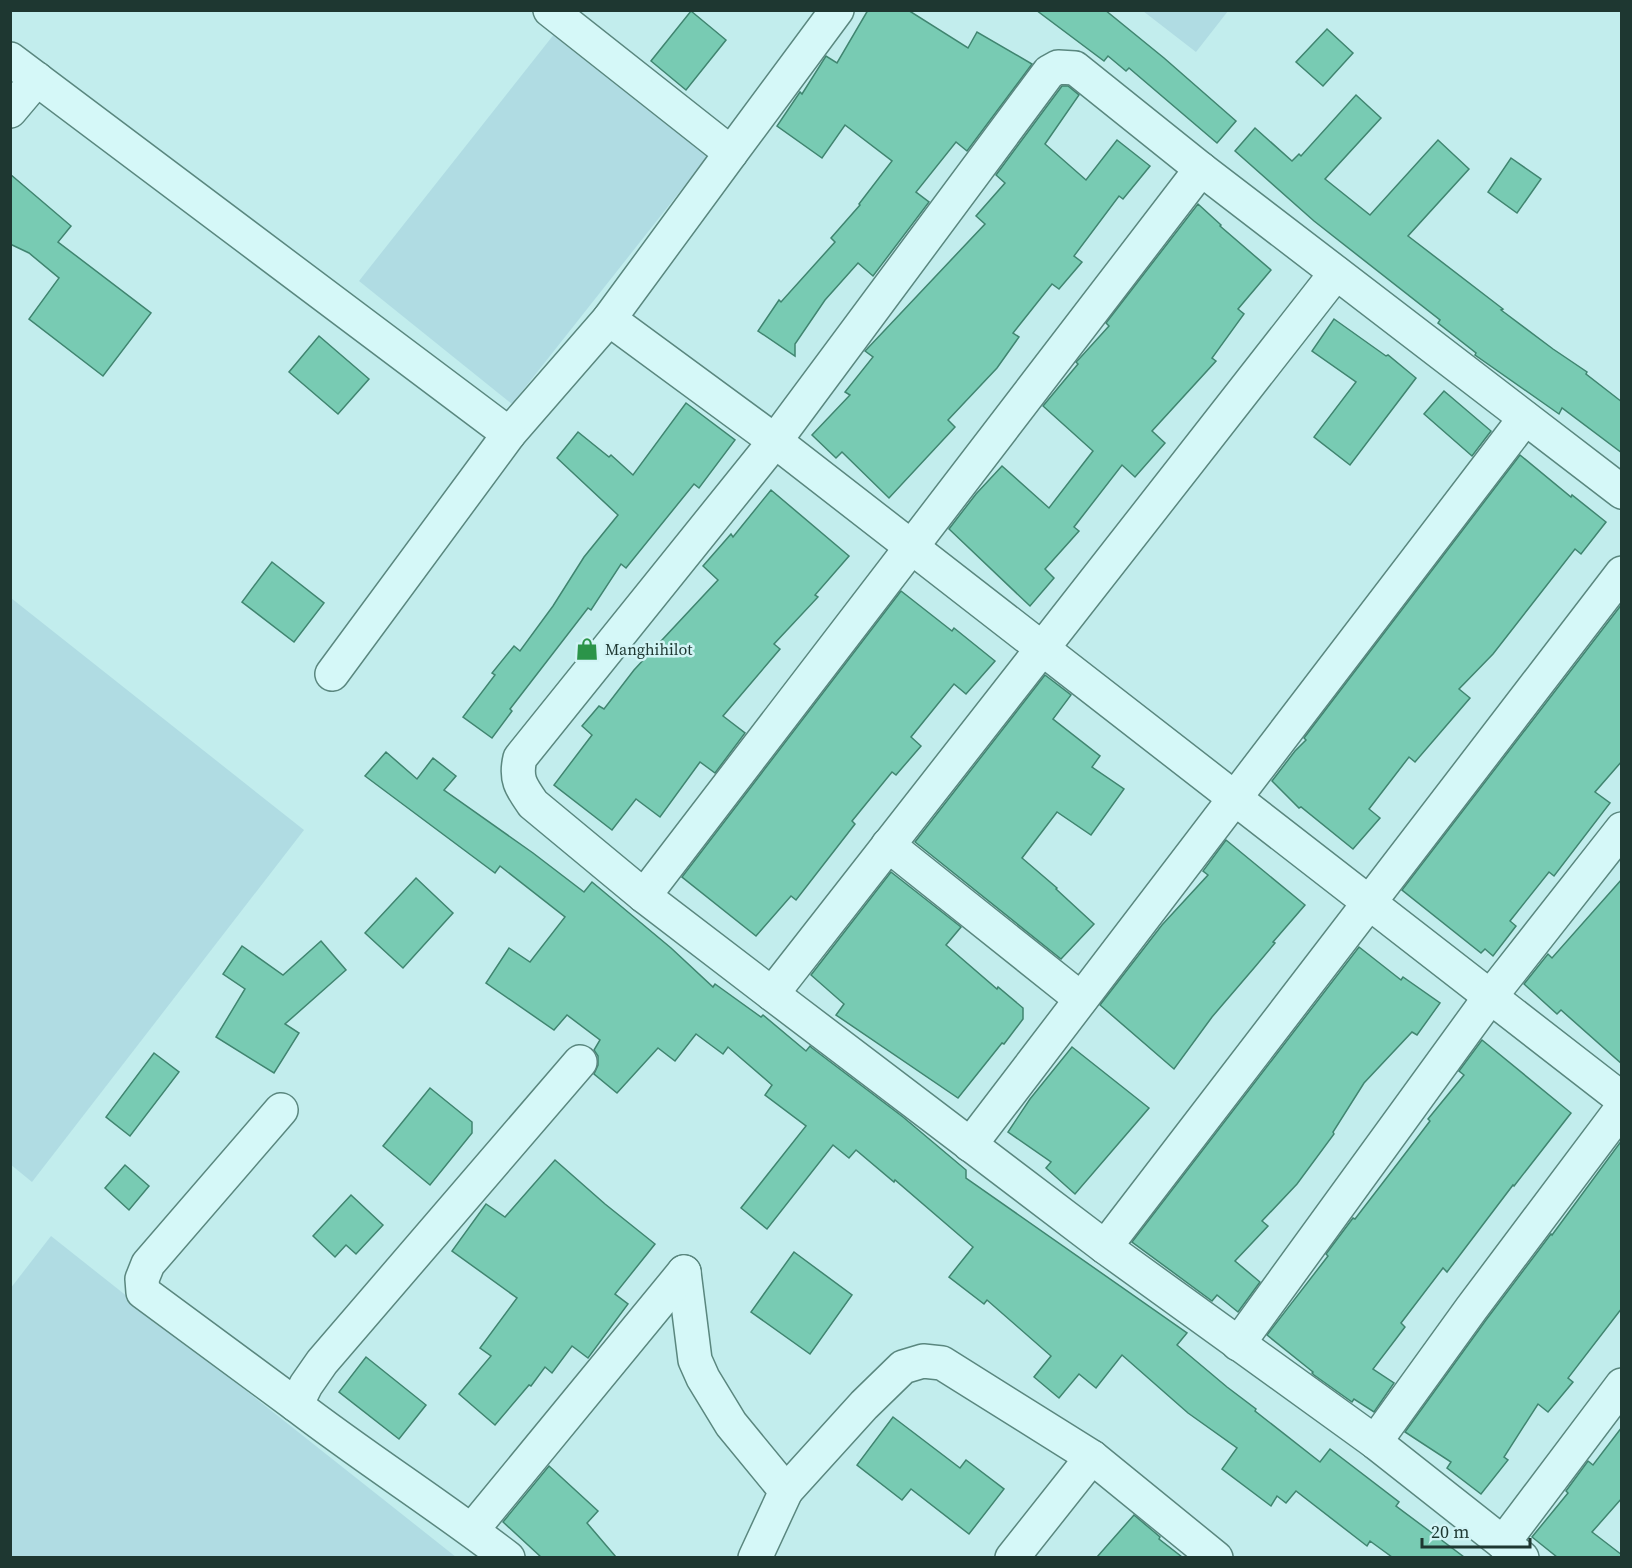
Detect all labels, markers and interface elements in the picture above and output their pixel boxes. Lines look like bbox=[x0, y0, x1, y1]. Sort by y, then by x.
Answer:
shop icon: Manghihilot bbox=[574, 636, 600, 662]
place label: Manghihilot bbox=[605, 638, 693, 660]
scale bar bbox=[1422, 1511, 1530, 1549]
text: 20 m bbox=[1431, 1519, 1469, 1544]

